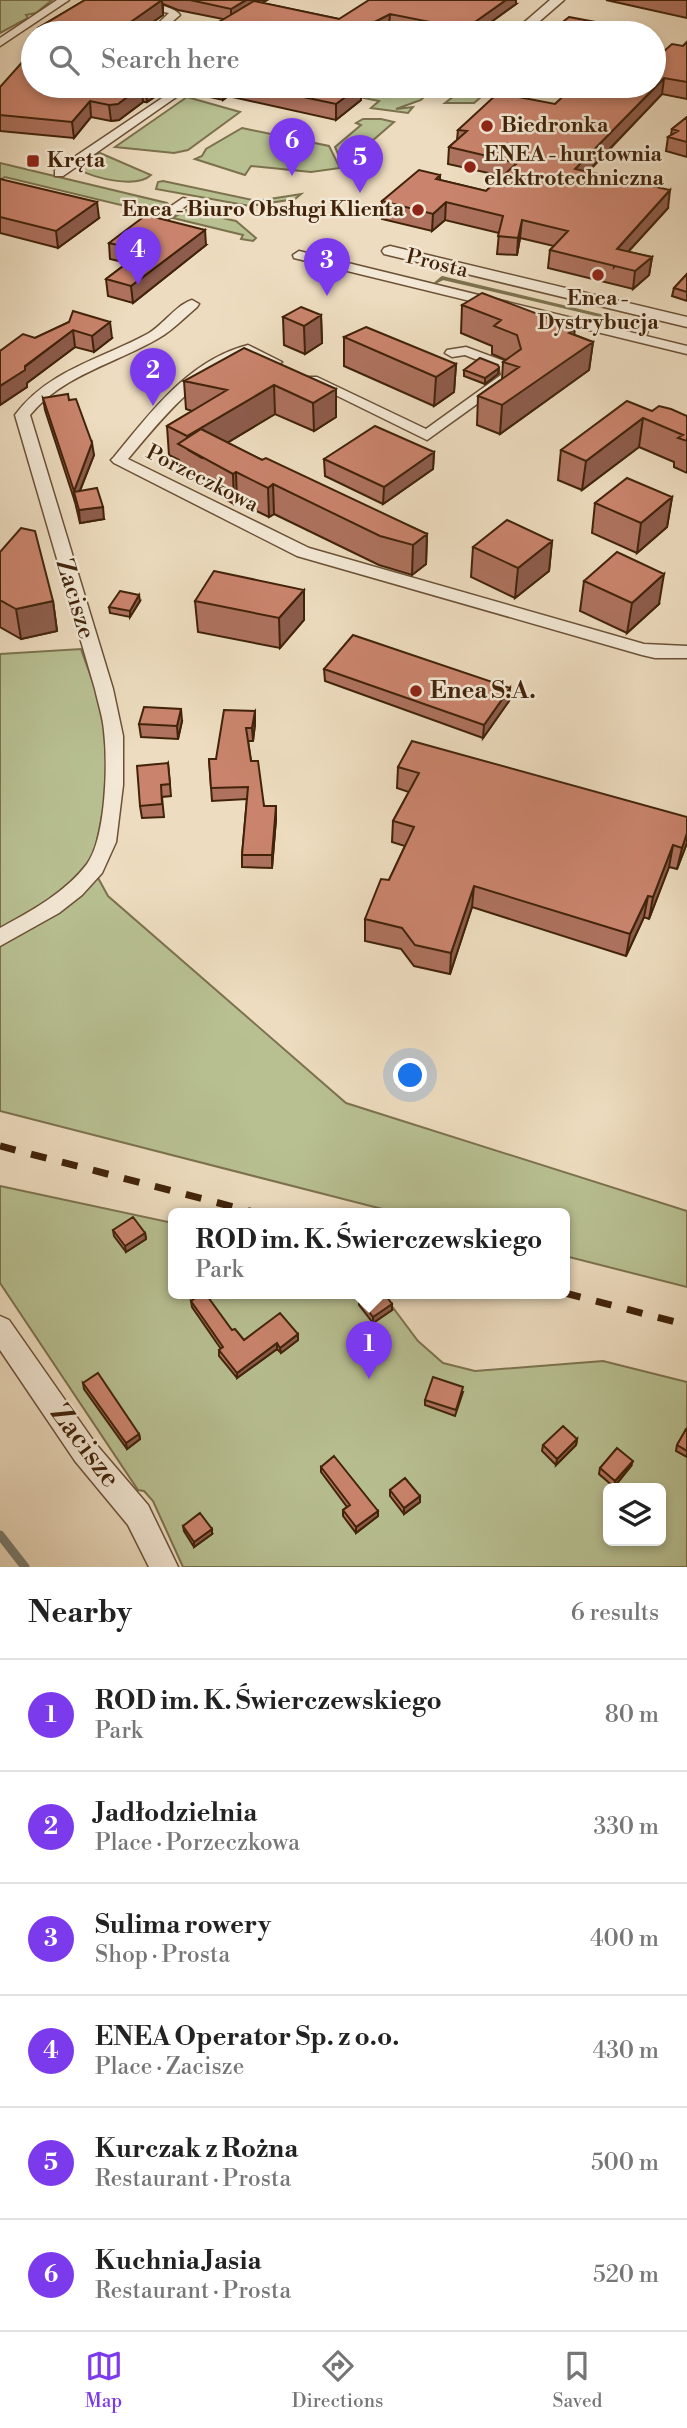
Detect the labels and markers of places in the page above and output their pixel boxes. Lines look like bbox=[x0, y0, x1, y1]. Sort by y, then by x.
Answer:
place label: Biedronka bbox=[501, 113, 609, 139]
pin: 6 bbox=[269, 118, 315, 176]
marker: Biedronka bbox=[479, 118, 495, 134]
pin: 5 bbox=[337, 135, 383, 193]
place label: ENEA - hurtownia elektrotechniczna bbox=[484, 142, 664, 192]
place label: Kręta bbox=[47, 148, 106, 174]
marker: Kręta bbox=[25, 153, 41, 169]
marker: ENEA - hurtownia elektrotechniczna bbox=[462, 159, 478, 175]
place label: Enea - Biuro Obsługi Klienta bbox=[122, 197, 405, 223]
marker: Enea - Biuro Obsługi Klienta bbox=[410, 202, 426, 218]
pin: 4 bbox=[115, 227, 161, 285]
pin: 3 bbox=[304, 238, 350, 296]
marker: Enea - Dystrybucja bbox=[590, 267, 606, 283]
place label: Enea - Dystrybucja bbox=[537, 286, 659, 336]
pin: 2 bbox=[130, 348, 176, 406]
place label: Enea S.A. bbox=[430, 676, 536, 706]
marker: Enea S.A. bbox=[408, 683, 424, 699]
pin: 1 bbox=[346, 1321, 392, 1379]

